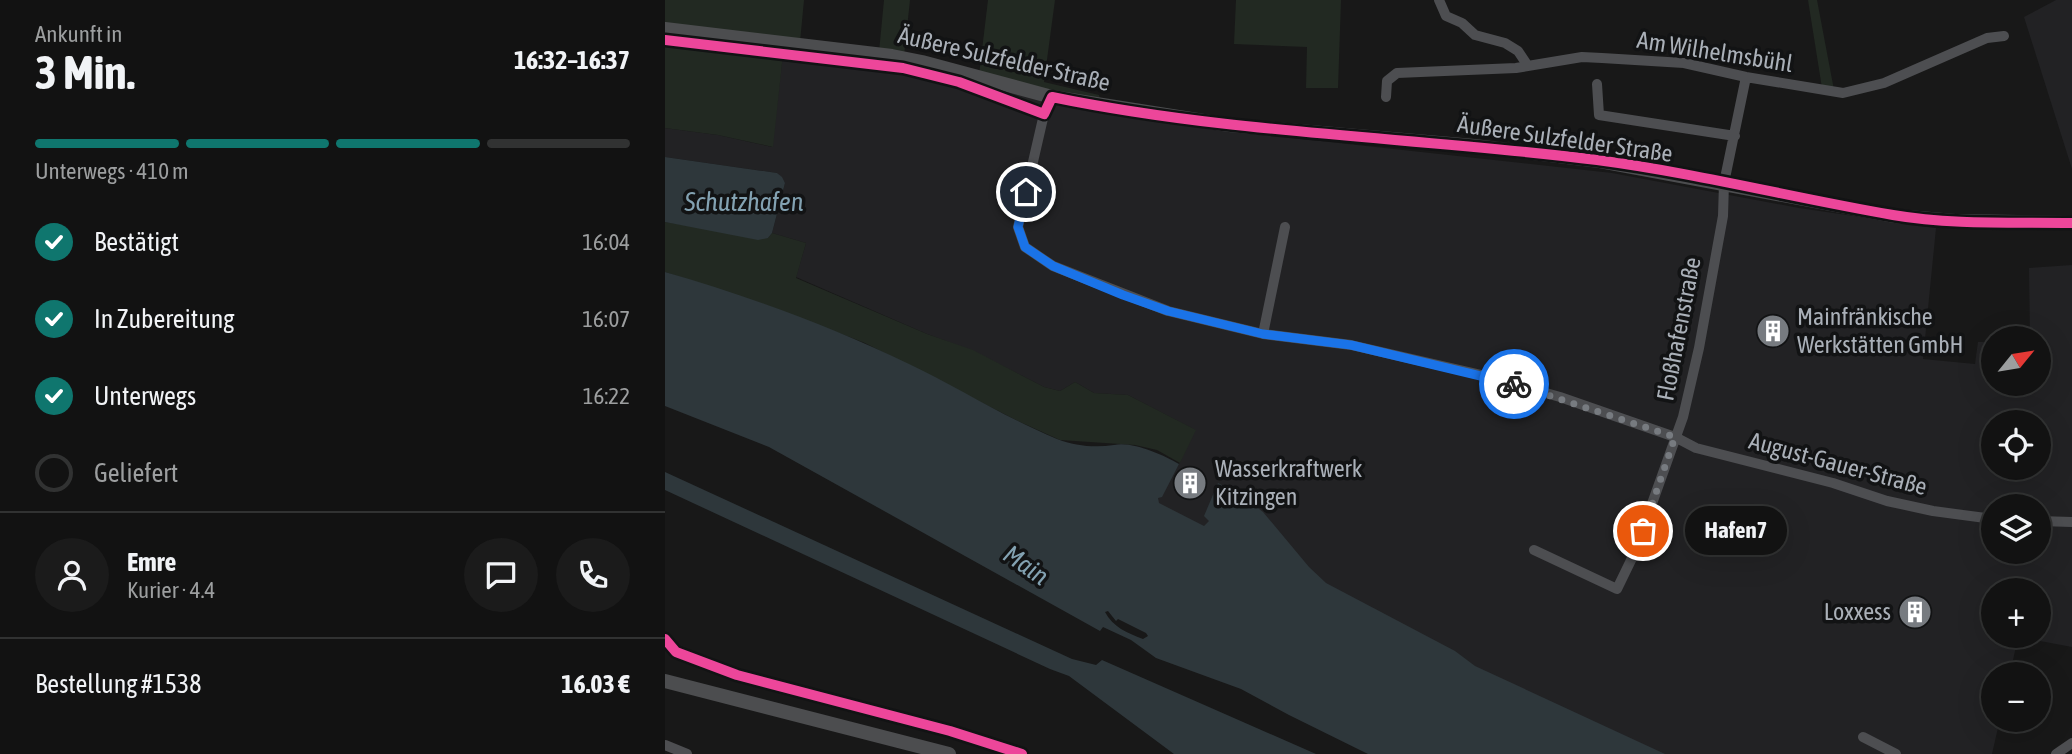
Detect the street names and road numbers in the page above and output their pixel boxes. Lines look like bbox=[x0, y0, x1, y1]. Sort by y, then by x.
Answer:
street label: Äußere Sulzfelder Straße bbox=[896, 21, 1113, 96]
street label: Am Wilhelmsbühl bbox=[1635, 26, 1795, 77]
street label: Äußere Sulzfelder Straße bbox=[1456, 110, 1674, 167]
street label: Floßhafenstraße bbox=[1651, 255, 1706, 403]
street label: August-Gauer-Straße bbox=[1746, 427, 1930, 500]

